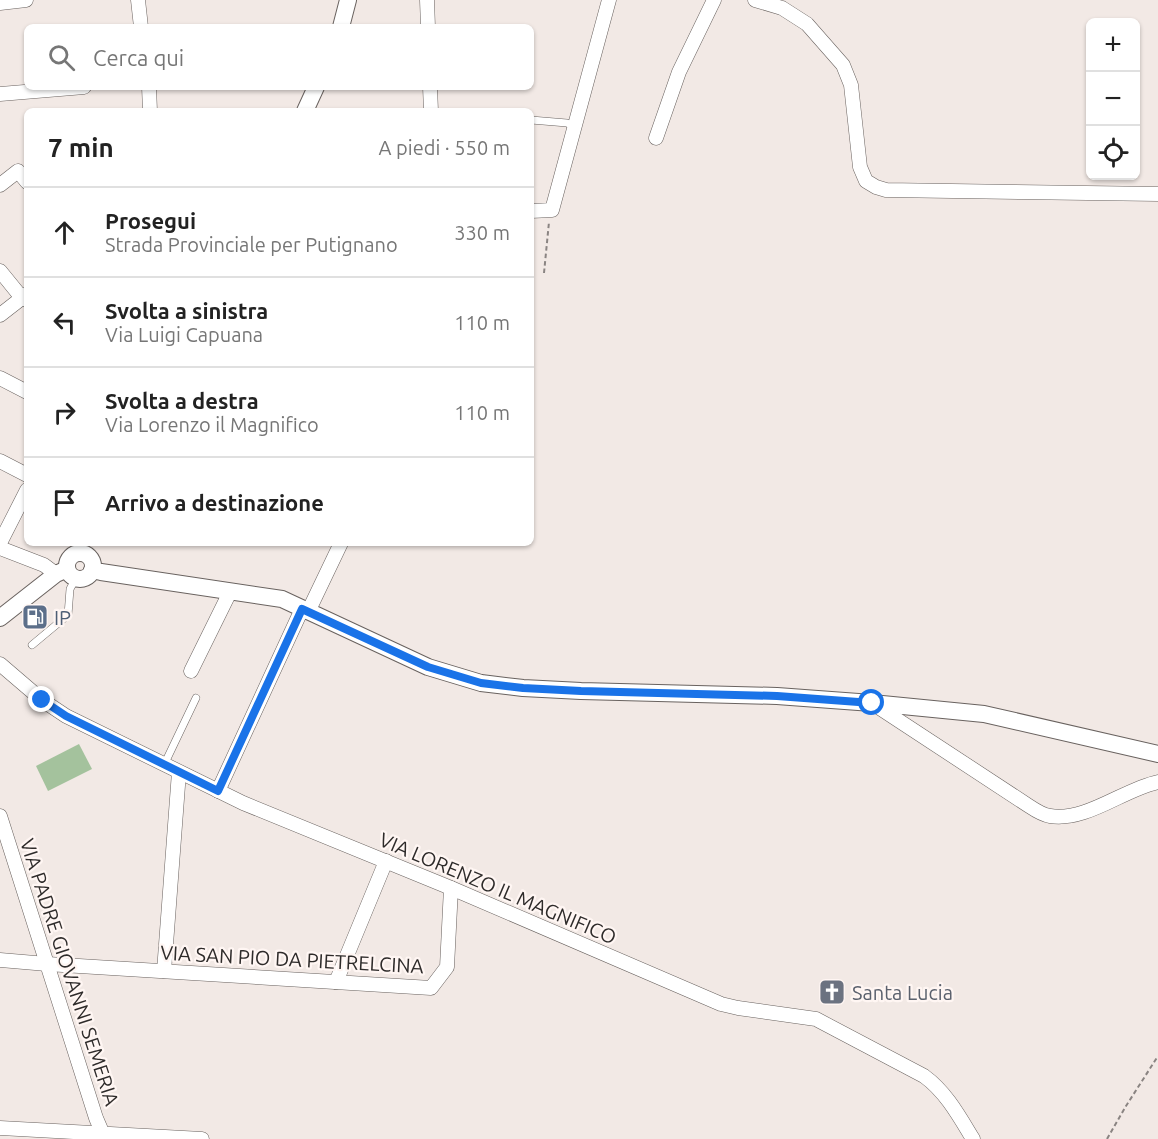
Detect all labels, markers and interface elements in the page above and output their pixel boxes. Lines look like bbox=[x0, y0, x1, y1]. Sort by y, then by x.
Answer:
map controls bbox=[1086, 18, 1140, 180]
button: + bbox=[1086, 18, 1140, 72]
search box bbox=[24, 24, 534, 90]
icon: search bbox=[45, 41, 78, 74]
text: Cerca qui bbox=[93, 45, 184, 70]
button: − bbox=[1086, 72, 1140, 126]
button: locate bbox=[1086, 126, 1140, 180]
text: 7 min bbox=[48, 133, 114, 162]
text: A piedi · 550 m bbox=[379, 136, 510, 159]
text: Prosegui bbox=[105, 208, 196, 233]
icon: ahead bbox=[48, 216, 81, 249]
text: 330 m bbox=[454, 221, 510, 244]
text: Strada Provinciale per Putignano bbox=[105, 233, 398, 256]
text: Svolta a sinistra bbox=[105, 298, 268, 323]
icon: left bbox=[48, 306, 81, 339]
text: 110 m bbox=[454, 311, 510, 334]
text: Via Luigi Capuana bbox=[105, 323, 263, 346]
text: Svolta a destra bbox=[105, 388, 259, 413]
icon: right bbox=[48, 396, 81, 429]
text: 110 m bbox=[454, 401, 510, 424]
text: Via Lorenzo il Magnifico bbox=[105, 413, 319, 436]
icon: arrive bbox=[48, 486, 81, 519]
text: Arrivo a destinazione bbox=[105, 490, 324, 515]
fuel station icon: IP bbox=[20, 602, 50, 632]
place label: IP bbox=[54, 606, 71, 629]
route end bbox=[28, 686, 54, 712]
route start bbox=[858, 689, 884, 715]
street label: VIA LORENZO IL MAGNIFICO bbox=[376, 828, 620, 948]
street label: VIA PADRE GIOVANNI SEMERIA bbox=[16, 836, 124, 1108]
street label: VIA SAN PIO DA PIETRELCINA bbox=[160, 941, 424, 977]
church icon: Santa Lucia bbox=[817, 977, 847, 1007]
place label: Santa Lucia bbox=[852, 981, 953, 1004]

